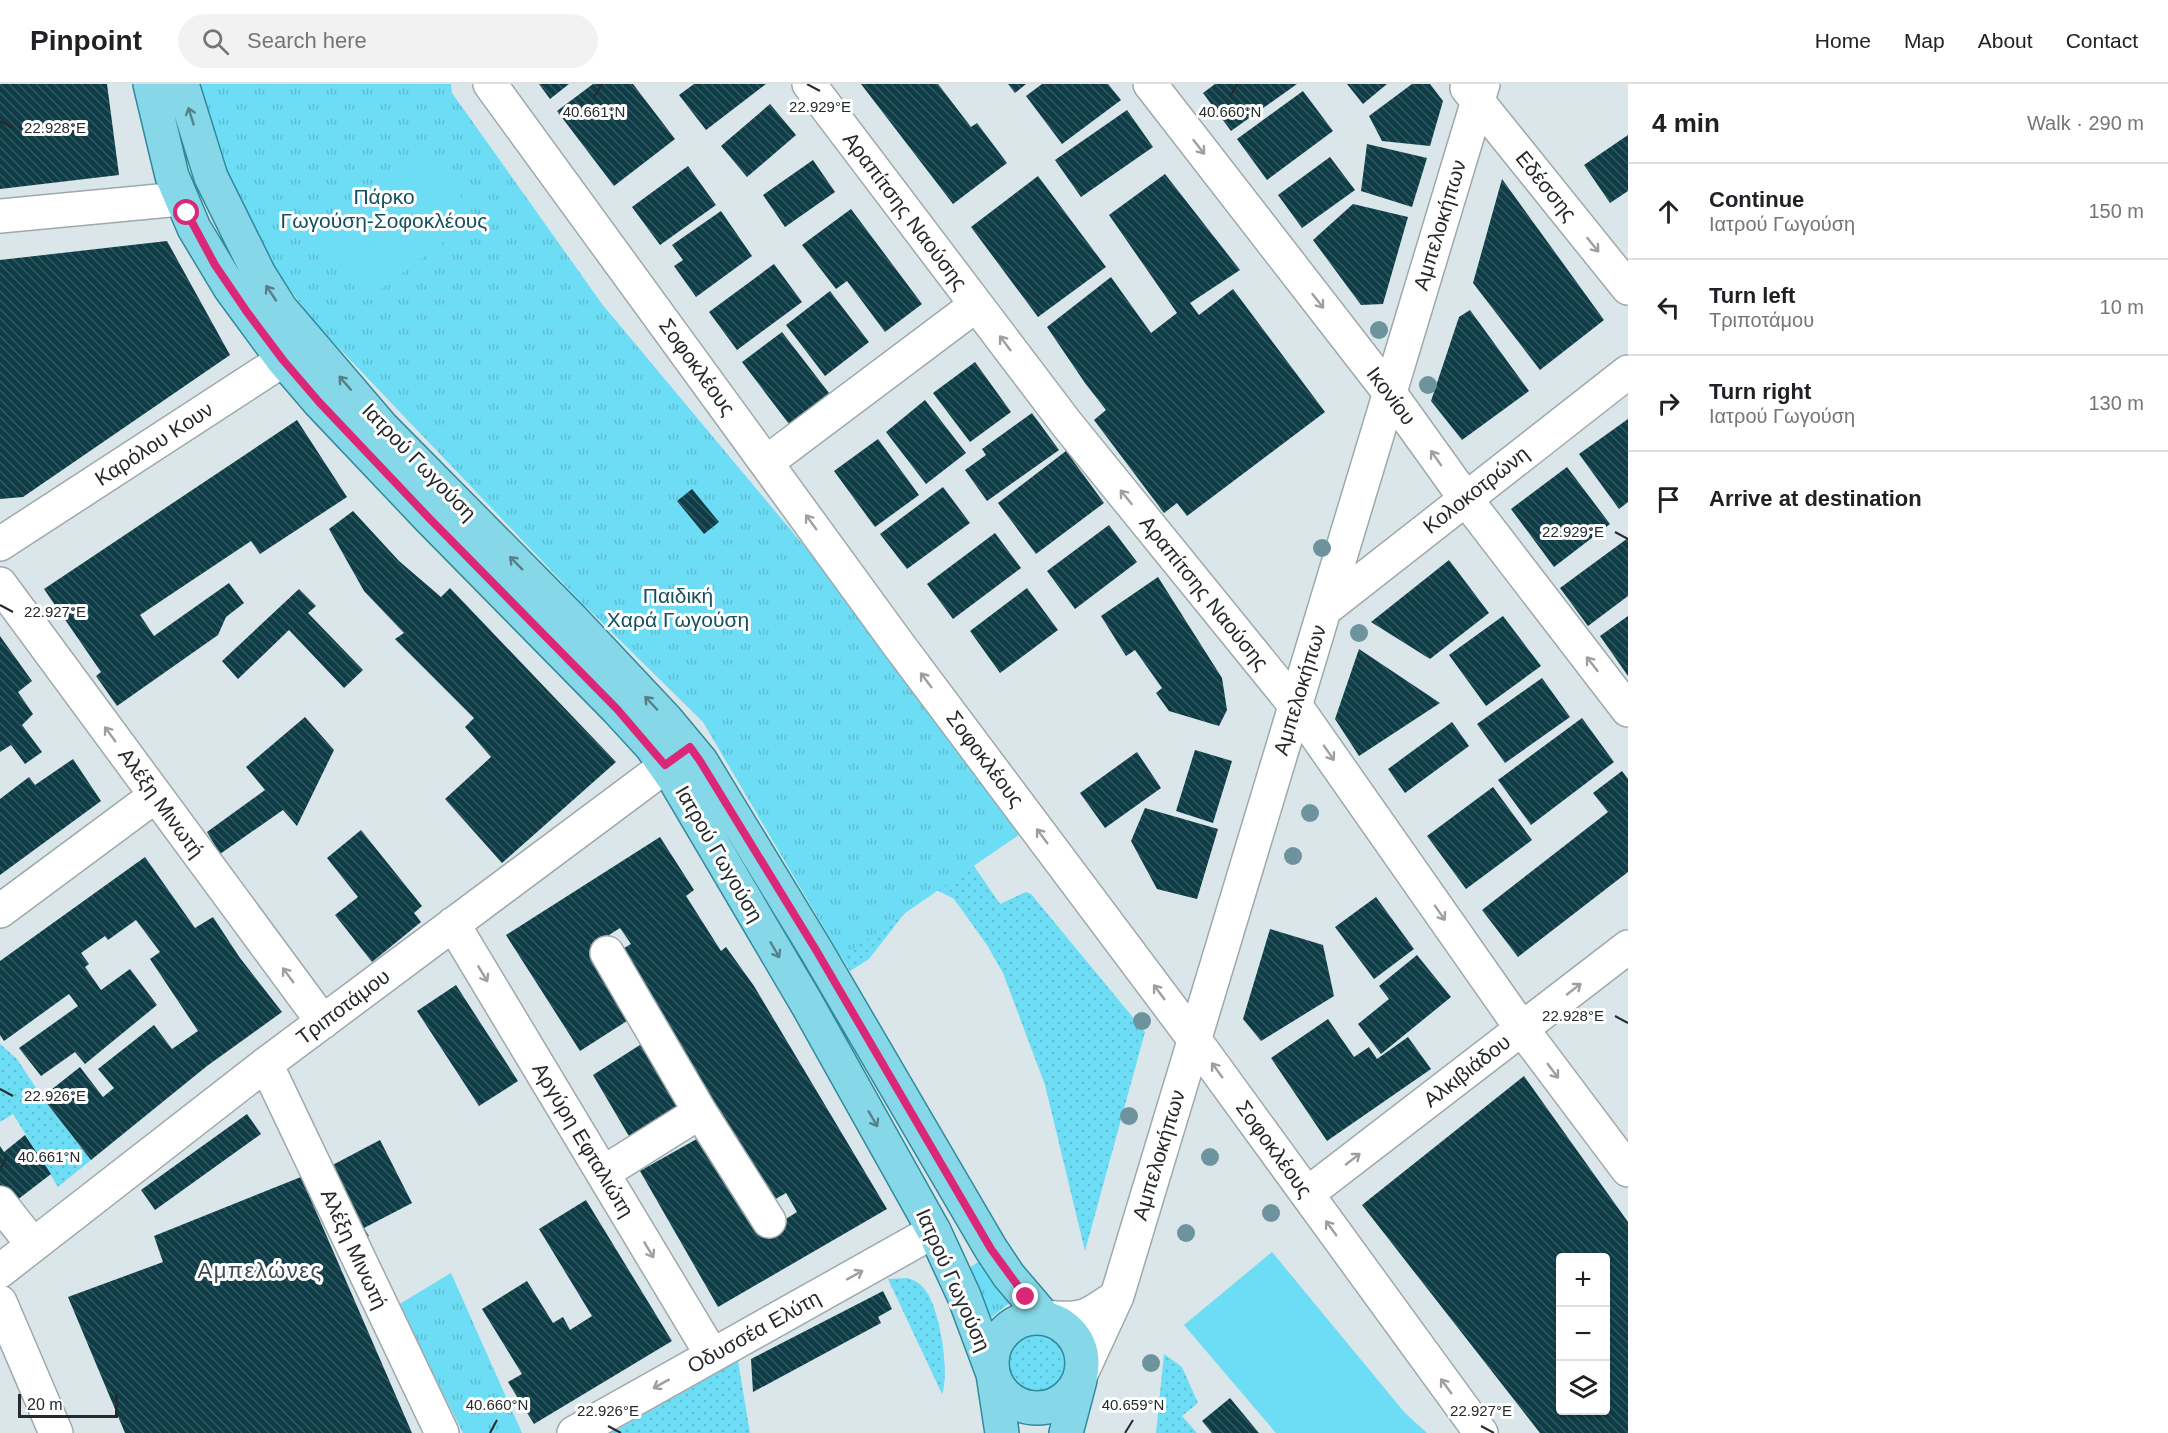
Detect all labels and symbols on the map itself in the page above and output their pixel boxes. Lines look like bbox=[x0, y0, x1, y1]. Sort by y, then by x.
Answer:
text: 22.929°E bbox=[789, 98, 851, 115]
text: 40.661°N bbox=[563, 103, 625, 120]
text: 40.660°N bbox=[1199, 103, 1261, 120]
one-way arrow bbox=[185, 107, 196, 126]
text: 22.928°E bbox=[24, 119, 86, 136]
street label: Αραπίτσης Ναούσης bbox=[839, 127, 972, 294]
one-way arrow bbox=[1192, 138, 1205, 154]
street label: Εδέσσης bbox=[1511, 146, 1581, 225]
street label: Αμπελοκήπων bbox=[1409, 157, 1470, 293]
park label: Πάρκο Γωγούση-Σοφοκλέους bbox=[281, 185, 487, 232]
route start bbox=[173, 199, 199, 225]
one-way arrow bbox=[1587, 237, 1600, 253]
one-way arrow bbox=[265, 285, 278, 302]
one-way arrow bbox=[1312, 292, 1325, 308]
street label: Σοφοκλέους bbox=[655, 314, 740, 419]
one-way arrow bbox=[998, 336, 1011, 352]
street label: Ικονίου bbox=[1362, 362, 1420, 429]
one-way arrow bbox=[338, 376, 352, 391]
street label: Καρόλου Κουν bbox=[91, 397, 217, 490]
street label: Ιατρού Γωγούση bbox=[358, 398, 481, 525]
street label: Κολοκοτρώνη bbox=[1418, 441, 1533, 538]
one-way arrow bbox=[1430, 451, 1443, 467]
one-way arrow bbox=[1119, 489, 1132, 505]
street label: Αραπίτσης Ναούσης bbox=[1135, 511, 1273, 674]
one-way arrow bbox=[805, 515, 817, 531]
text: 22.929°E bbox=[1542, 523, 1604, 540]
one-way arrow bbox=[509, 555, 524, 570]
park label: Παιδική Χαρά Γωγούση bbox=[607, 584, 749, 631]
text: 22.927°E bbox=[24, 603, 86, 620]
street label: Αμπελοκήπων bbox=[1269, 622, 1330, 758]
one-way arrow bbox=[1586, 656, 1599, 672]
one-way arrow bbox=[919, 672, 932, 688]
one-way arrow bbox=[644, 696, 659, 711]
street label: Σοφοκλέους bbox=[942, 706, 1029, 811]
one-way arrow bbox=[104, 726, 116, 742]
street label: Αλέξη Μινωτή bbox=[114, 744, 209, 862]
one-way arrow bbox=[1322, 744, 1335, 760]
street label: Ιατρού Γωγούση bbox=[671, 782, 768, 926]
one-way arrow bbox=[1036, 829, 1049, 845]
one-way arrow bbox=[1434, 904, 1446, 920]
one-way arrow bbox=[770, 941, 782, 958]
street label: Τριποτάμου bbox=[292, 964, 394, 1049]
one-way arrow bbox=[478, 965, 490, 982]
one-way arrow bbox=[282, 968, 294, 984]
one-way arrow bbox=[1566, 982, 1582, 995]
one-way arrow bbox=[1153, 985, 1165, 1001]
text: 22.928°E bbox=[1542, 1007, 1604, 1024]
street label: Αλκιβιάδου bbox=[1419, 1030, 1515, 1112]
street label: Αργύρη Εφταλιώτη bbox=[528, 1058, 639, 1221]
one-way arrow bbox=[1211, 1063, 1223, 1079]
one-way arrow bbox=[1547, 1063, 1560, 1079]
text: 22.926°E bbox=[24, 1087, 86, 1104]
street label: Αμπελοκήπων bbox=[1128, 1087, 1189, 1223]
street label: Σοφοκλέους bbox=[1232, 1096, 1317, 1201]
one-way arrow bbox=[867, 1110, 879, 1127]
text: 40.661°N bbox=[18, 1148, 80, 1165]
one-way arrow bbox=[1345, 1152, 1361, 1165]
street label: Αλέξη Μινωτή bbox=[317, 1185, 392, 1312]
street label: Ιατρού Γωγούση bbox=[912, 1205, 995, 1355]
one-way arrow bbox=[1325, 1221, 1337, 1237]
one-way arrow bbox=[643, 1241, 655, 1258]
district label: Αμπελώνες bbox=[197, 1258, 323, 1283]
one-way arrow bbox=[846, 1269, 863, 1281]
route end bbox=[1012, 1283, 1038, 1309]
street label: Οδυσσέα Ελύτη bbox=[683, 1286, 824, 1378]
one-way arrow bbox=[653, 1378, 670, 1390]
one-way arrow bbox=[1440, 1378, 1452, 1394]
scale bar bbox=[18, 1391, 118, 1418]
text: 40.660°N bbox=[466, 1396, 528, 1413]
text: 40.659°N bbox=[1102, 1396, 1164, 1413]
text: 22.926°E bbox=[577, 1402, 639, 1419]
text: 22.927°E bbox=[1450, 1402, 1512, 1419]

